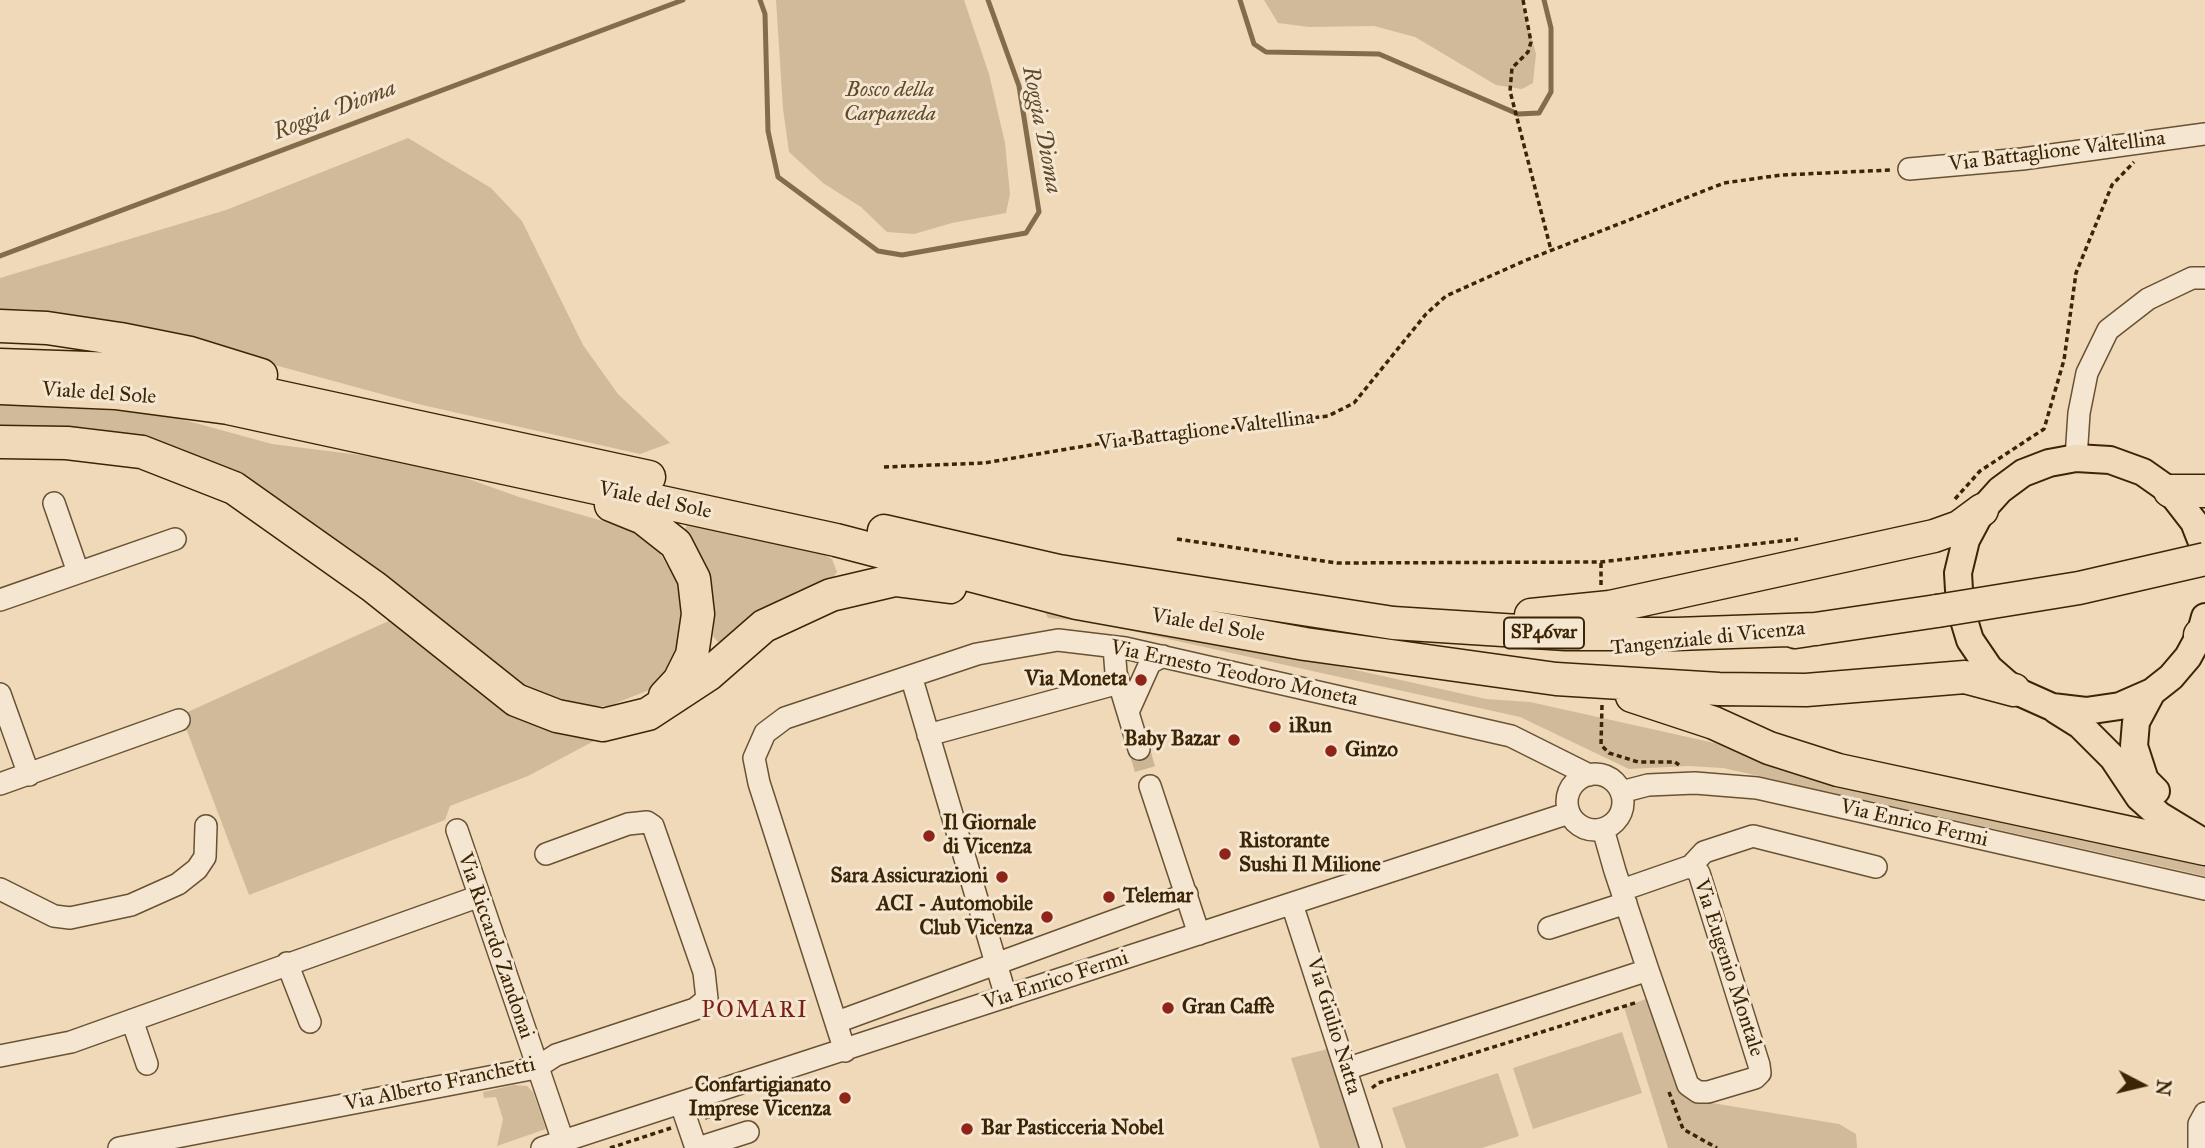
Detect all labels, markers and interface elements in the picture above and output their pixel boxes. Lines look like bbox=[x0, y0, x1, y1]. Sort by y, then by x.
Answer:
water label: Roggia Dioma bbox=[1015, 64, 1067, 196]
water label: Roggia Dioma bbox=[270, 75, 400, 147]
park label: Bosco della Carpaneda bbox=[844, 78, 936, 128]
street label: Via Battaglione Valtellina bbox=[1947, 126, 2167, 178]
street label: Viale del Sole bbox=[41, 377, 157, 411]
street label: Via Battaglione Valtellina bbox=[1096, 405, 1316, 457]
street label: Viale del Sole bbox=[596, 477, 714, 525]
street label: Viale del Sole bbox=[1149, 604, 1267, 648]
street label: Tangenziale di Vicenza bbox=[1610, 616, 1806, 662]
road number: SP46var bbox=[1504, 618, 1584, 648]
street label: Via Ernesto Teodoro Moneta bbox=[1108, 635, 1360, 713]
place label: Via Moneta bbox=[1025, 667, 1127, 693]
marker: Via Moneta bbox=[1133, 672, 1149, 688]
place label: iRun bbox=[1289, 714, 1332, 740]
marker: iRun bbox=[1267, 719, 1283, 735]
place label: Baby Bazar bbox=[1124, 727, 1220, 753]
marker: Baby Bazar bbox=[1226, 732, 1242, 748]
place label: Ginzo bbox=[1345, 738, 1398, 764]
marker: Ginzo bbox=[1323, 743, 1339, 759]
street label: Via Enrico Fermi bbox=[1838, 795, 1990, 853]
place label: Il Giornale di Vicenza bbox=[943, 811, 1036, 861]
marker: Il Giornale di Vicenza bbox=[921, 828, 937, 844]
place label: Ristorante Sushi Il Milione bbox=[1239, 829, 1381, 879]
marker: Ristorante Sushi Il Milione bbox=[1217, 846, 1233, 862]
street label: Via Riccardo Zandonai bbox=[451, 850, 539, 1042]
place label: Sara Assicurazioni bbox=[831, 864, 988, 890]
marker: Sara Assicurazioni bbox=[994, 869, 1010, 885]
street label: Via Eugenio Montale bbox=[1687, 876, 1769, 1060]
place label: Telemar bbox=[1123, 884, 1193, 910]
marker: Telemar bbox=[1101, 889, 1117, 905]
place label: ACI - Automobile Club Vicenza bbox=[877, 892, 1033, 942]
marker: ACI - Automobile Club Vicenza bbox=[1039, 909, 1055, 925]
street label: Via Enrico Fermi bbox=[980, 946, 1132, 1016]
street label: Via Giulio Natta bbox=[1300, 954, 1366, 1098]
place label: Gran Caffè bbox=[1182, 995, 1274, 1021]
district label: POMARI bbox=[702, 997, 808, 1025]
marker: Gran Caffè bbox=[1160, 1000, 1176, 1016]
north arrow bbox=[2107, 1050, 2177, 1120]
street label: Via Alberto Franchetti bbox=[342, 1052, 538, 1118]
place label: Confartigianato Imprese Vicenza bbox=[689, 1073, 831, 1123]
text: N bbox=[2151, 1078, 2176, 1097]
marker: Confartigianato Imprese Vicenza bbox=[837, 1090, 853, 1106]
place label: Bar Pasticceria Nobel bbox=[981, 1116, 1164, 1142]
marker: Bar Pasticceria Nobel bbox=[959, 1121, 975, 1137]

